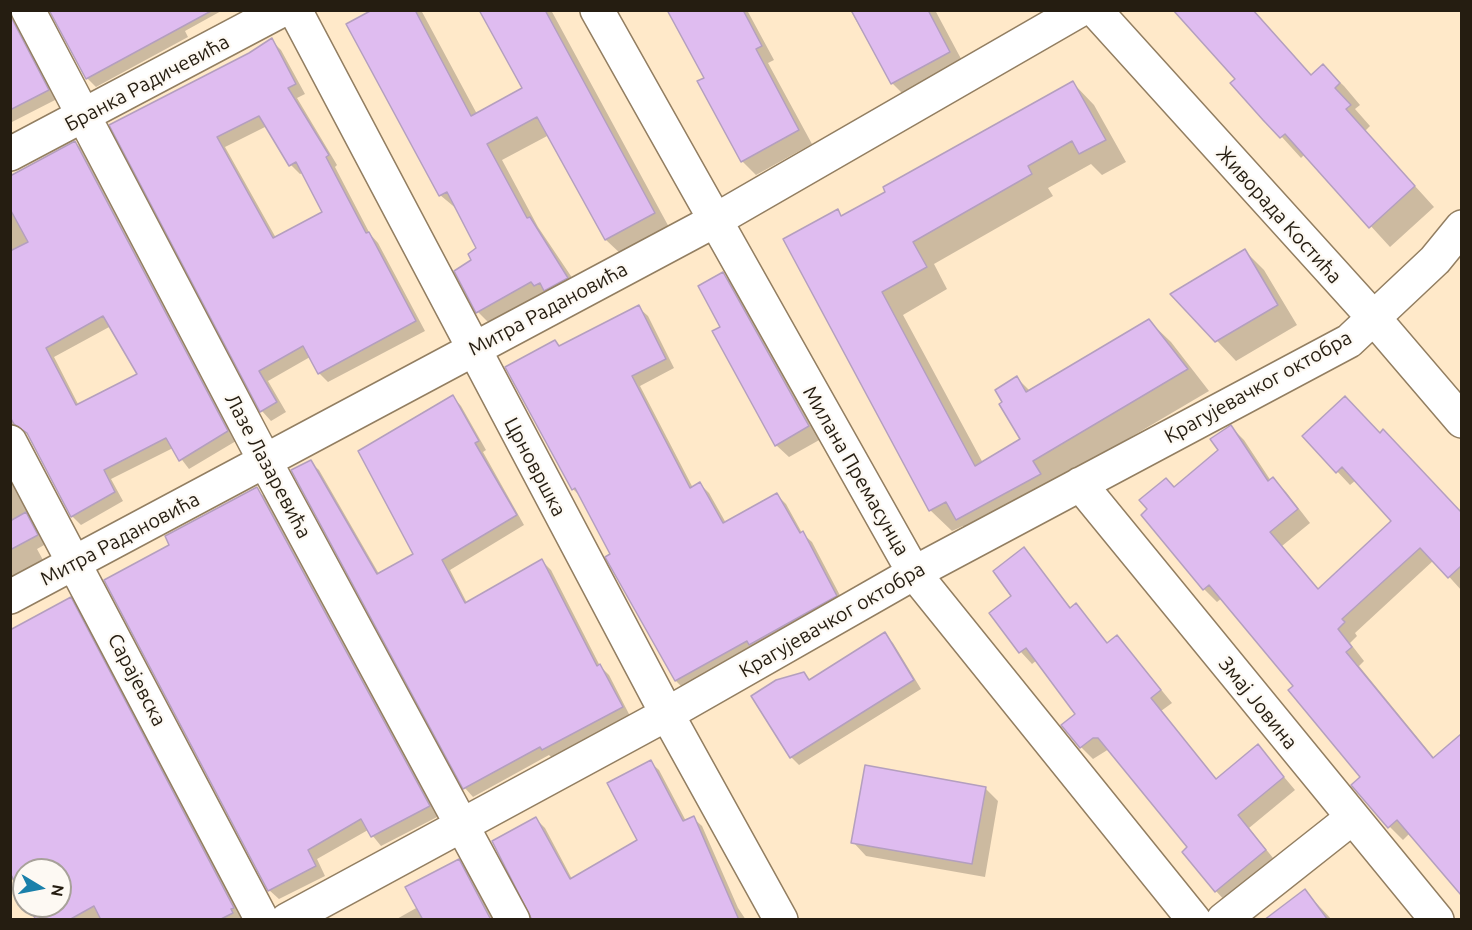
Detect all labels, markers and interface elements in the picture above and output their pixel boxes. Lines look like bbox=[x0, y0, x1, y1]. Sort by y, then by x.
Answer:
street label: Бранка Радичевића bbox=[61, 29, 233, 137]
street label: Живорада Костића bbox=[1211, 142, 1347, 288]
street label: Митра Радановића bbox=[464, 257, 632, 361]
street label: Крагујевачког октобра bbox=[1160, 325, 1356, 449]
street label: Милана Премасунца bbox=[798, 382, 914, 560]
street label: Лазе Лазаревића bbox=[220, 389, 316, 543]
street label: Црновршка bbox=[499, 413, 571, 521]
street label: Митра Радановића bbox=[36, 487, 204, 591]
street label: Крагујевачког октобра bbox=[735, 557, 929, 683]
street label: Сарајевска bbox=[103, 630, 171, 730]
street label: Змај Јовина bbox=[1213, 652, 1303, 754]
north arrow bbox=[12, 858, 72, 918]
text: N bbox=[48, 883, 68, 898]

